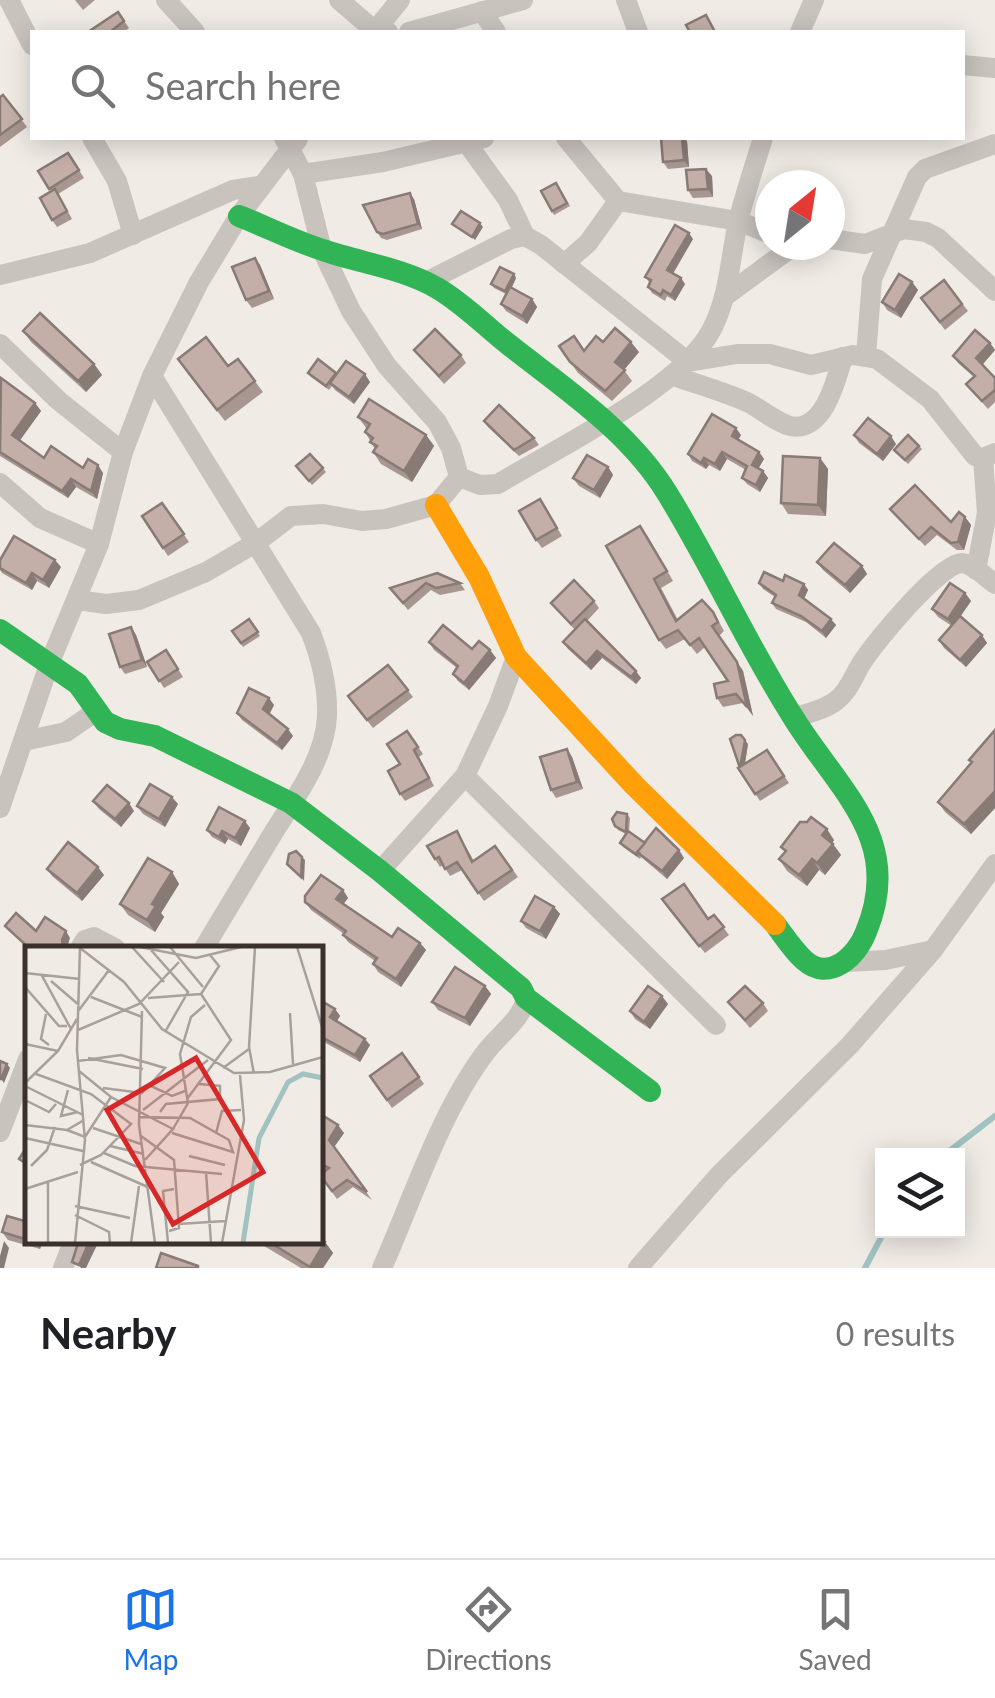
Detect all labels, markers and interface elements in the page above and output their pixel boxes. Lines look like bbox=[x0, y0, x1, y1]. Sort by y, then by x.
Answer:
search box bbox=[30, 30, 965, 140]
icon: search bbox=[65, 58, 120, 113]
text: Search here bbox=[145, 62, 341, 108]
north arrow bbox=[755, 170, 845, 260]
inset map bbox=[25, 946, 322, 1243]
map controls bbox=[875, 1148, 965, 1238]
button: layers bbox=[875, 1148, 965, 1238]
text: Nearby bbox=[40, 1308, 177, 1358]
text: 0 results bbox=[836, 1314, 955, 1353]
tab: Map bbox=[123, 1582, 179, 1676]
tab: Directions bbox=[425, 1582, 552, 1676]
tab: Saved bbox=[798, 1582, 872, 1676]

